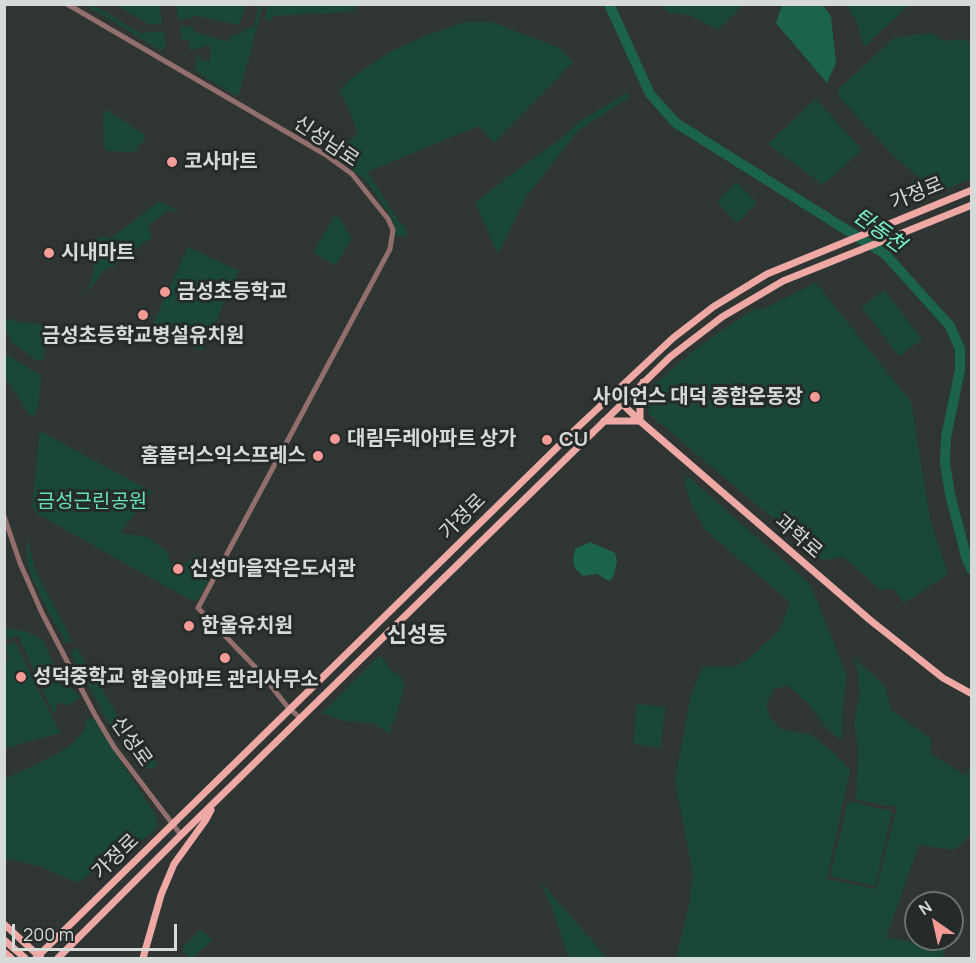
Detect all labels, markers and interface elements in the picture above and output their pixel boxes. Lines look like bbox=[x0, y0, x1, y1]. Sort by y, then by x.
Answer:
street label: 신성남로 bbox=[289, 111, 363, 173]
place label: 코사마트 bbox=[184, 150, 258, 174]
marker: 코사마트 bbox=[165, 155, 179, 169]
street label: 가정로 bbox=[887, 173, 947, 215]
water label: 탄동천 bbox=[848, 204, 910, 258]
place label: 시내마트 bbox=[61, 241, 135, 265]
marker: 시내마트 bbox=[42, 246, 56, 260]
place label: 금성초등학교 bbox=[177, 280, 287, 304]
marker: 금성초등학교 bbox=[158, 285, 172, 299]
marker: 금성초등학교병설유치원 bbox=[136, 308, 150, 322]
place label: 금성초등학교병설유치원 bbox=[42, 324, 244, 348]
place label: 사이언스 대덕 종합운동장 bbox=[593, 385, 803, 409]
marker: 사이언스 대덕 종합운동장 bbox=[808, 390, 822, 404]
place label: 대림두레아파트 상가 bbox=[347, 427, 517, 451]
place label: CU bbox=[559, 428, 588, 452]
marker: 대림두레아파트 상가 bbox=[328, 432, 342, 446]
marker: CU bbox=[540, 433, 554, 447]
place label: 홈플러스익스프레스 bbox=[140, 444, 306, 468]
marker: 홈플러스익스프레스 bbox=[311, 449, 325, 463]
street label: 가정로 bbox=[435, 489, 491, 545]
park label: 금성근린공원 bbox=[37, 490, 147, 514]
street label: 과학로 bbox=[769, 510, 827, 564]
place label: 신성마을작은도서관 bbox=[190, 557, 356, 581]
marker: 신성마을작은도서관 bbox=[171, 562, 185, 576]
place label: 한울유치원 bbox=[201, 614, 293, 638]
marker: 한울유치원 bbox=[182, 619, 196, 633]
district label: 신성동 bbox=[387, 623, 447, 649]
marker: 한울아파트 관리사무소 bbox=[218, 651, 232, 665]
place label: 성덕중학교 bbox=[33, 665, 125, 689]
place label: 한울아파트 관리사무소 bbox=[131, 668, 319, 692]
marker: 성덕중학교 bbox=[14, 670, 28, 684]
street label: 신성로 bbox=[105, 713, 157, 771]
street label: 가정로 bbox=[88, 829, 144, 885]
north arrow bbox=[904, 891, 964, 951]
text: N bbox=[914, 895, 936, 920]
scale bar bbox=[15, 912, 180, 950]
text: 200 m bbox=[23, 922, 74, 946]

